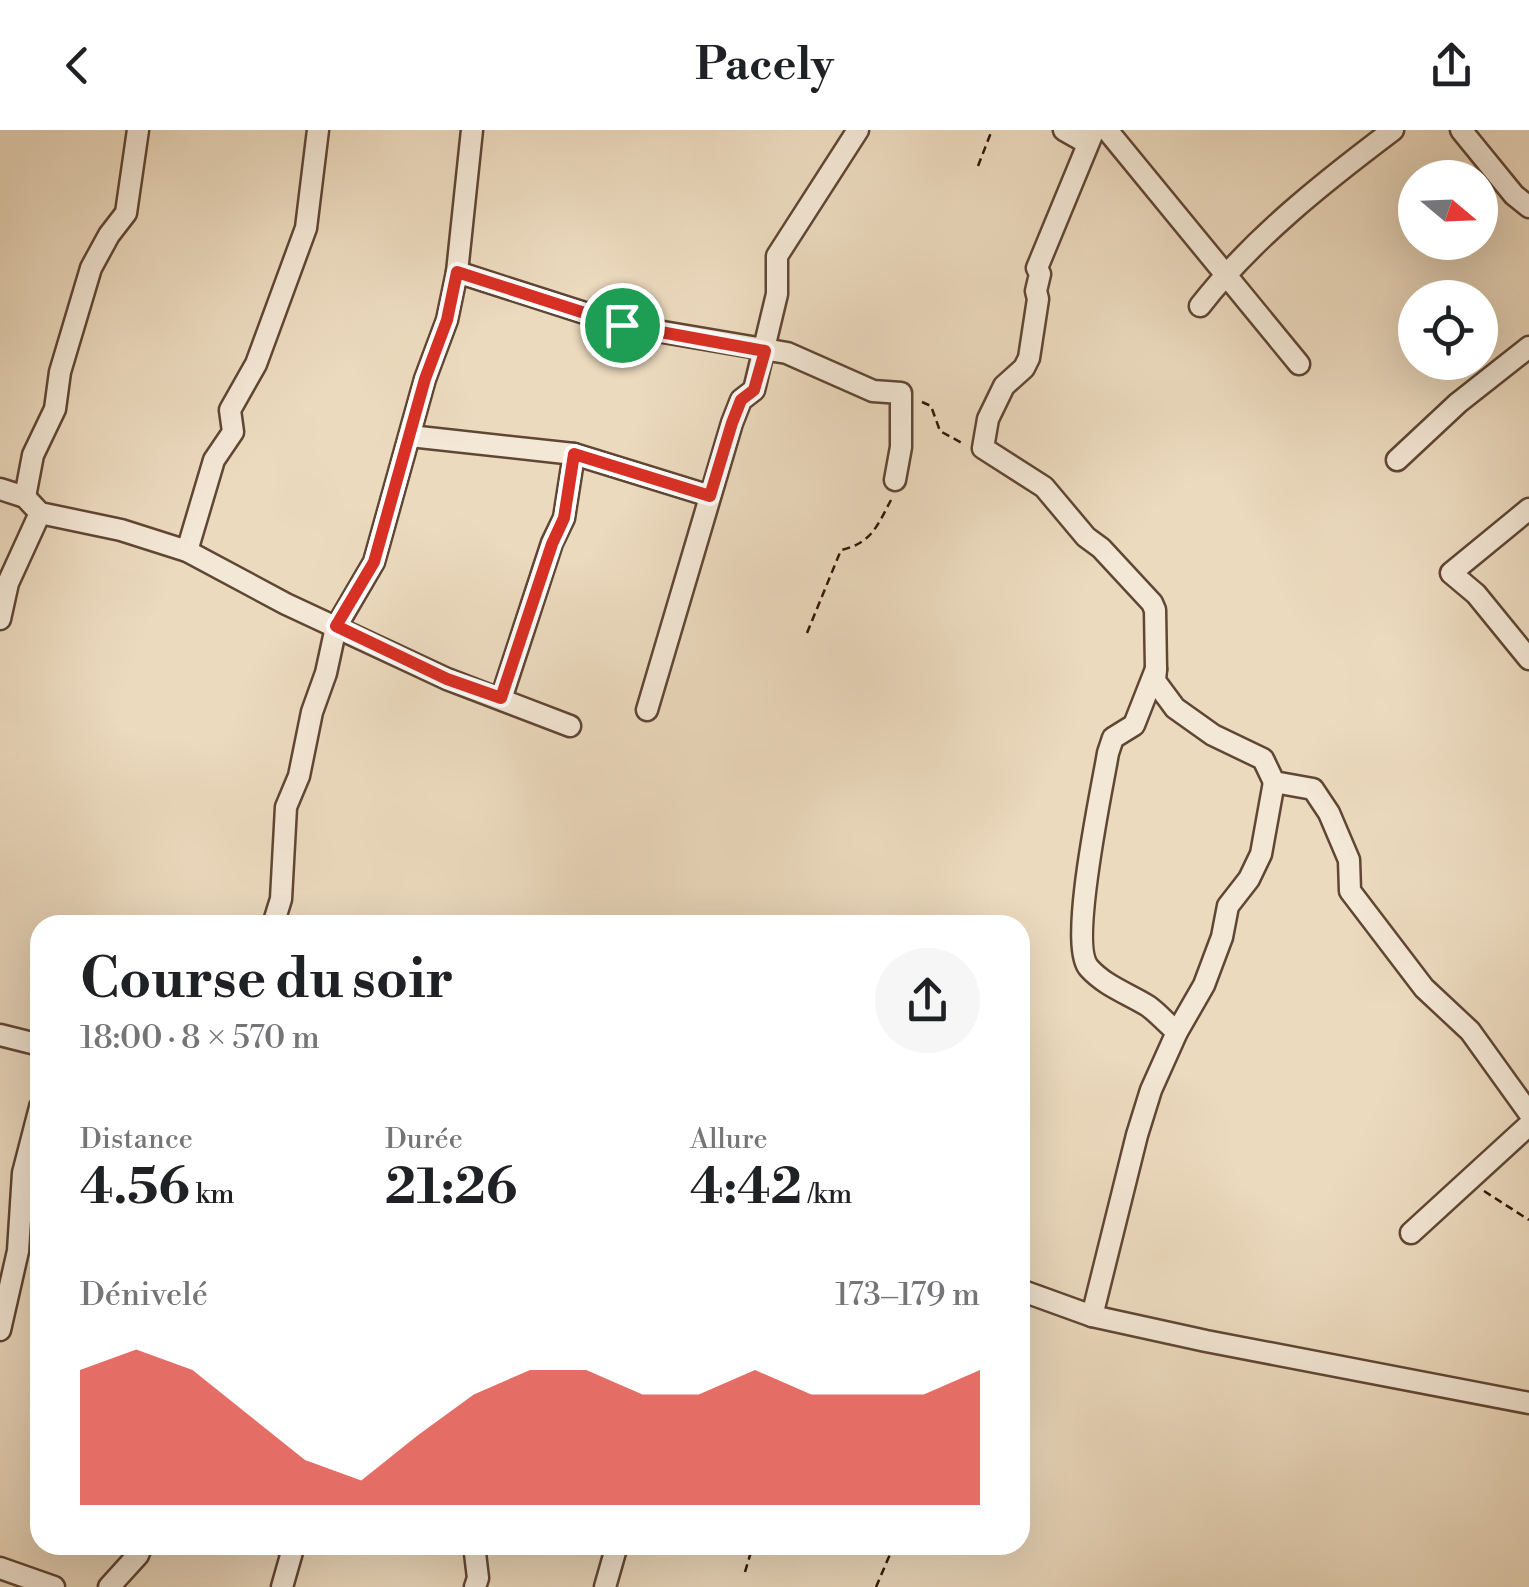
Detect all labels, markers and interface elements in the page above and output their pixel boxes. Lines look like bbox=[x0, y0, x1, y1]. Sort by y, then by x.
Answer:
text: Pacely bbox=[695, 37, 834, 94]
icon: back bbox=[50, 38, 105, 93]
icon: share bbox=[1424, 38, 1479, 93]
north arrow bbox=[1398, 160, 1498, 260]
map controls bbox=[1398, 160, 1498, 380]
button: locate bbox=[1398, 280, 1498, 380]
pin bbox=[580, 283, 665, 368]
icon: arrive bbox=[595, 298, 650, 353]
text: Course du soir bbox=[80, 946, 454, 1015]
button: share bbox=[875, 948, 980, 1053]
text: 18:00 · 8 × 570 m bbox=[80, 1018, 320, 1058]
text: Distance bbox=[80, 1122, 193, 1157]
text: Durée bbox=[385, 1122, 463, 1157]
text: Allure bbox=[690, 1122, 768, 1157]
text: 4.56 bbox=[80, 1157, 190, 1219]
text: 21:26 bbox=[385, 1157, 517, 1219]
text: 4:42 bbox=[690, 1157, 802, 1219]
text: km bbox=[190, 1177, 235, 1212]
text: /km bbox=[802, 1177, 852, 1212]
text: Dénivelé bbox=[80, 1275, 208, 1315]
text: 173–179 m bbox=[835, 1275, 980, 1315]

